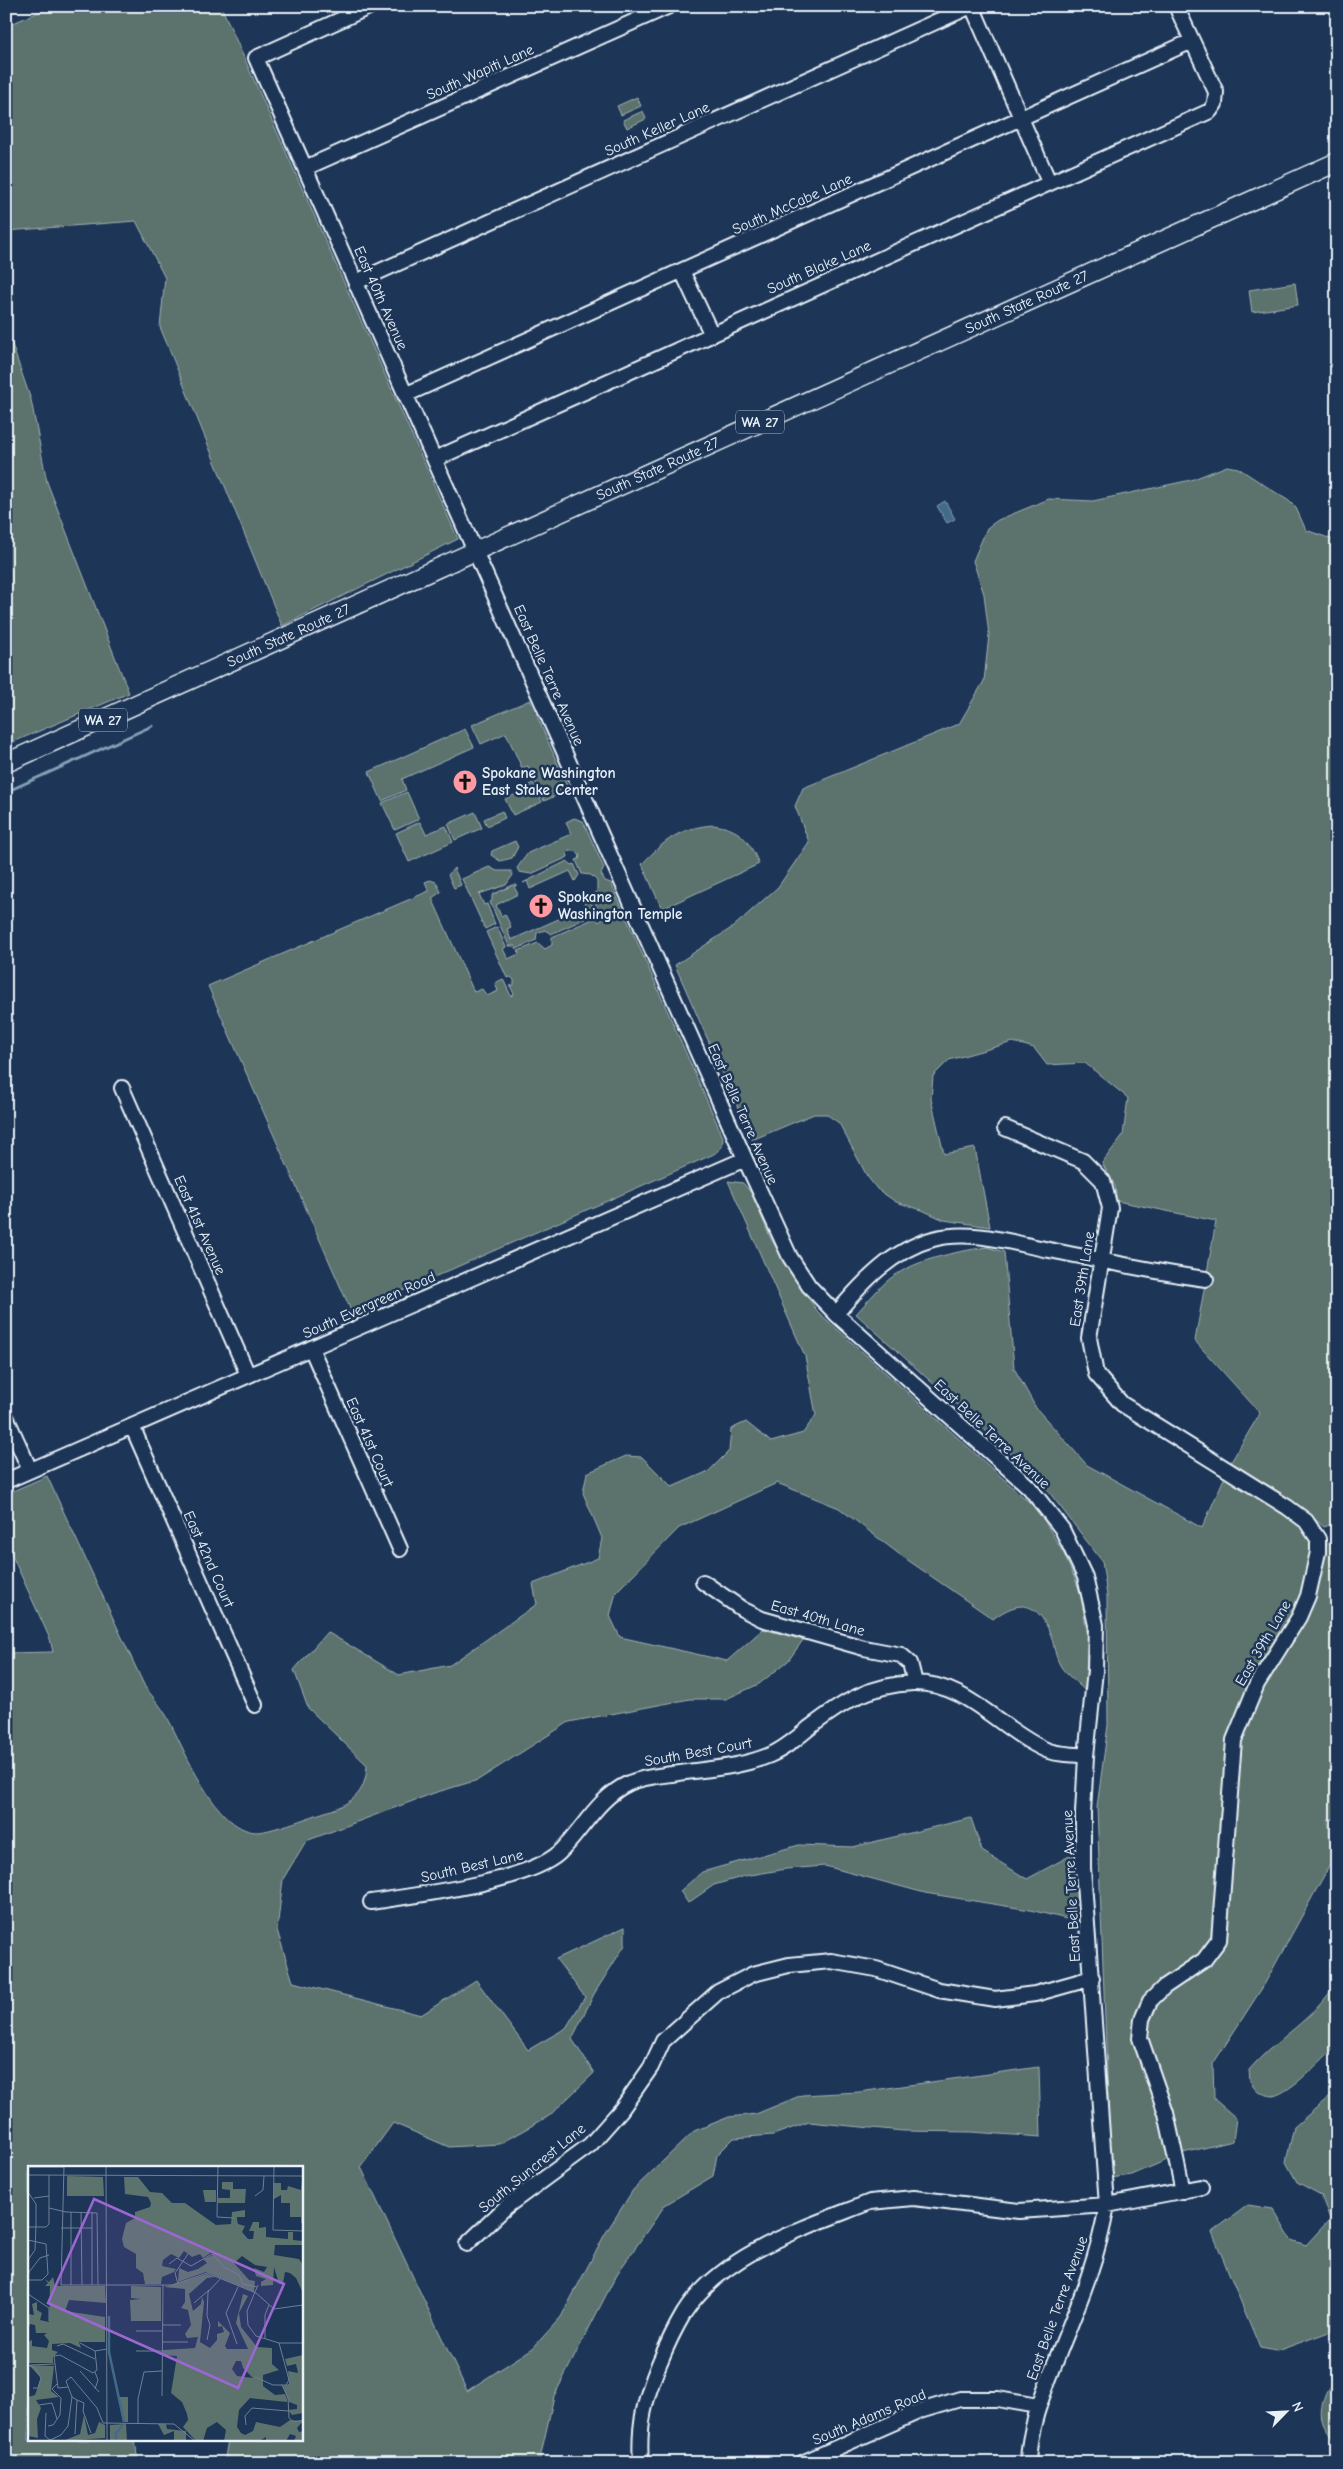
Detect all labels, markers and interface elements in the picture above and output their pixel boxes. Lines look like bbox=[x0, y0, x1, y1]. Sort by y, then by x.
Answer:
street label: South Wapiti Lane bbox=[423, 40, 537, 104]
street label: South Keller Lane bbox=[602, 98, 713, 160]
street label: South McCabe Lane bbox=[729, 169, 855, 239]
street label: South Blake Lane bbox=[764, 236, 874, 298]
street label: East 40th Avenue bbox=[350, 243, 412, 353]
street label: South State Route 27 bbox=[962, 266, 1091, 338]
road number: WA 27 bbox=[736, 411, 784, 434]
street label: South State Route 27 bbox=[593, 433, 722, 504]
street label: South State Route 27 bbox=[224, 600, 353, 671]
street label: East Belle Terre Avenue bbox=[510, 602, 588, 749]
road number: WA 27 bbox=[79, 708, 127, 732]
place label: Spokane Washington East Stake Center bbox=[482, 764, 616, 799]
church icon: Spokane Washington East Stake Center bbox=[452, 769, 478, 795]
place label: Spokane Washington Temple bbox=[558, 888, 682, 923]
church icon: Spokane Washington Temple bbox=[528, 893, 554, 919]
street label: East Belle Terre Avenue bbox=[704, 1041, 782, 1188]
street label: East 41st Avenue bbox=[170, 1173, 230, 1278]
street label: East 39th Lane bbox=[1066, 1230, 1098, 1328]
street label: South Evergreen Road bbox=[300, 1268, 438, 1342]
street label: East Belle Terre Avenue bbox=[930, 1376, 1054, 1493]
street label: East 41st Court bbox=[342, 1394, 398, 1490]
street label: East 42nd Court bbox=[180, 1508, 239, 1611]
street label: East 40th Lane bbox=[769, 1596, 867, 1640]
street label: East 39th Lane bbox=[1231, 1597, 1295, 1689]
street label: South Best Court bbox=[643, 1734, 754, 1770]
street label: East Belle Terre Avenue bbox=[1058, 1809, 1084, 1962]
street label: South Best Lane bbox=[419, 1845, 525, 1887]
street label: South Suncrest Lane bbox=[475, 2119, 589, 2217]
inset map bbox=[28, 2166, 302, 2442]
street label: East Belle Terre Avenue bbox=[1023, 2233, 1092, 2383]
street label: South Adams Road bbox=[809, 2385, 929, 2449]
north arrow bbox=[1260, 2386, 1310, 2436]
text: N bbox=[1288, 2399, 1307, 2415]

